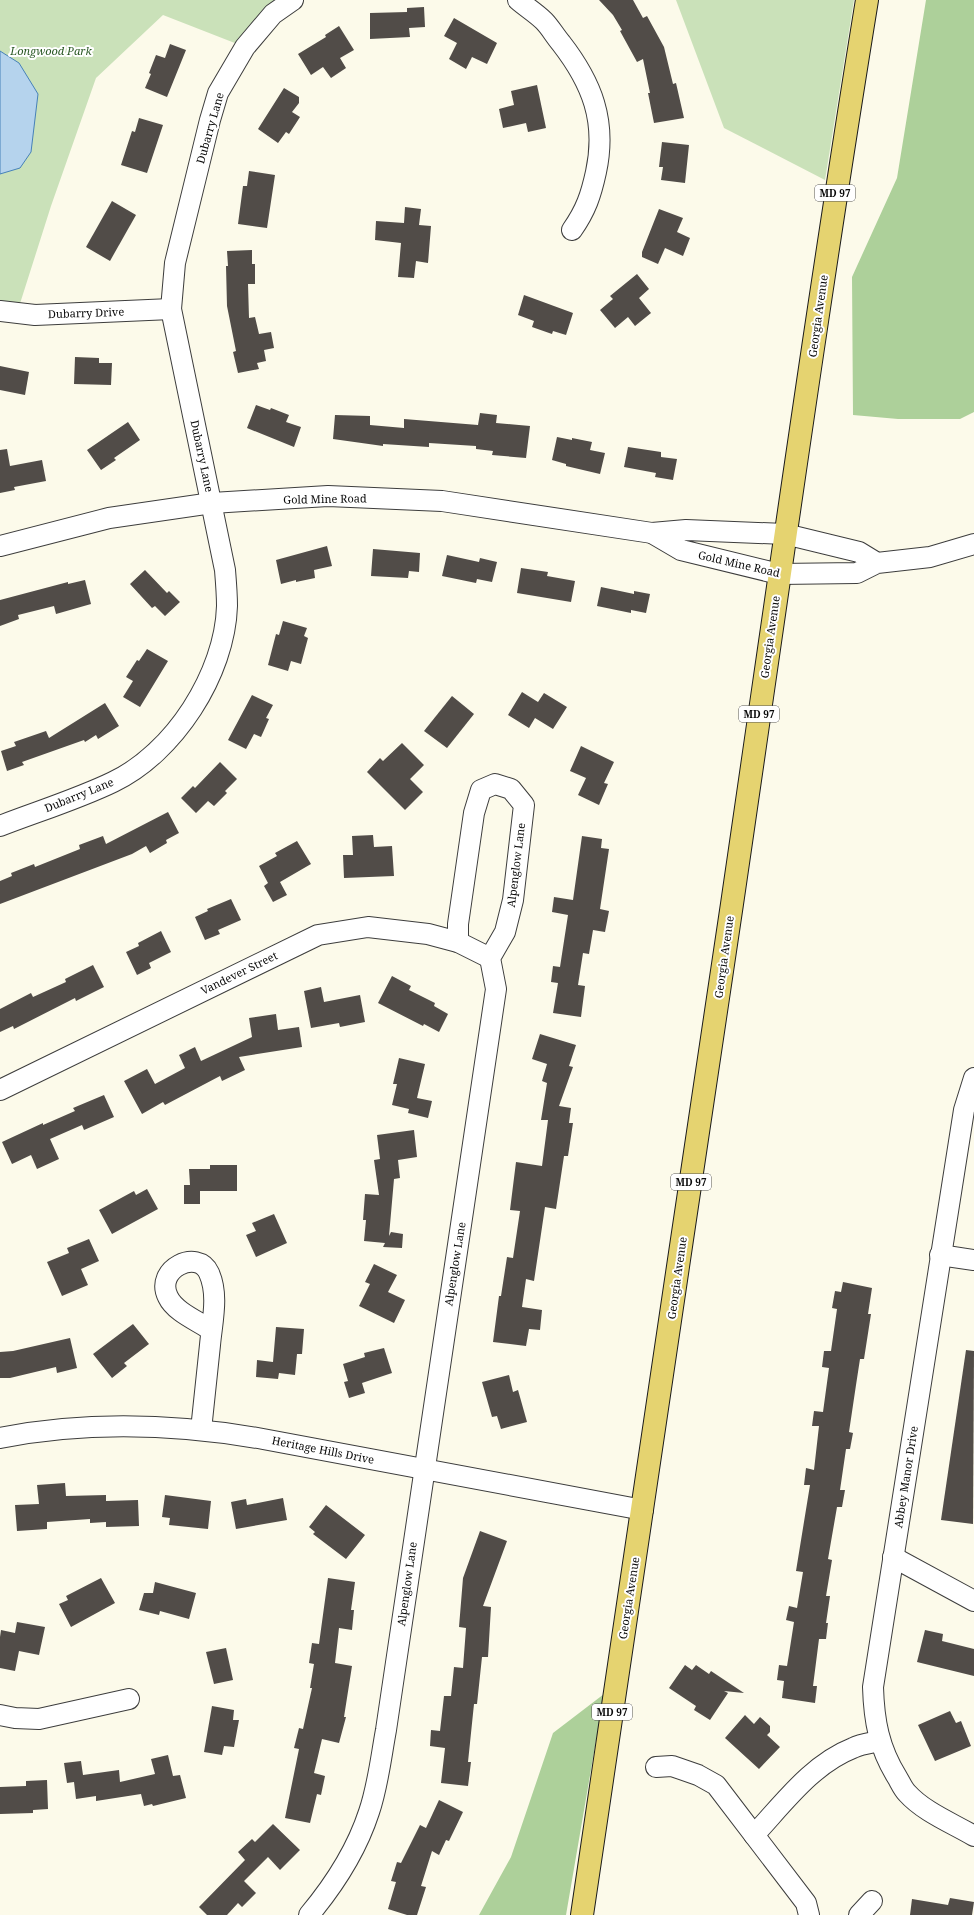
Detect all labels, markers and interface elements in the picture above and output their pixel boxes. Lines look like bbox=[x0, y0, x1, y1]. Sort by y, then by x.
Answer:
park label: Longwood Park bbox=[9, 43, 92, 58]
street label: Dubarry Lane bbox=[192, 90, 227, 165]
road number: MD 97 bbox=[815, 185, 855, 201]
street label: Georgia Avenue bbox=[804, 274, 831, 358]
street label: Dubarry Drive bbox=[48, 304, 124, 321]
street label: Dubarry Lane bbox=[188, 418, 217, 493]
street label: Gold Mine Road bbox=[283, 490, 367, 507]
street label: Gold Mine Road bbox=[697, 547, 782, 580]
street label: Georgia Avenue bbox=[756, 595, 783, 679]
road number: MD 97 bbox=[739, 706, 779, 722]
street label: Dubarry Lane bbox=[42, 774, 116, 815]
street label: Alpenglow Lane bbox=[503, 822, 528, 908]
street label: Georgia Avenue bbox=[710, 915, 737, 999]
street label: Vandever Street bbox=[198, 947, 280, 998]
road number: MD 97 bbox=[671, 1174, 711, 1190]
street label: Alpenglow Lane bbox=[440, 1221, 469, 1307]
street label: Georgia Avenue bbox=[663, 1236, 690, 1320]
street label: Abbey Manor Drive bbox=[890, 1425, 921, 1529]
street label: Heritage Hills Drive bbox=[271, 1432, 376, 1467]
street label: Alpenglow Lane bbox=[393, 1541, 420, 1627]
street label: Georgia Avenue bbox=[615, 1556, 642, 1640]
road number: MD 97 bbox=[592, 1704, 632, 1720]

